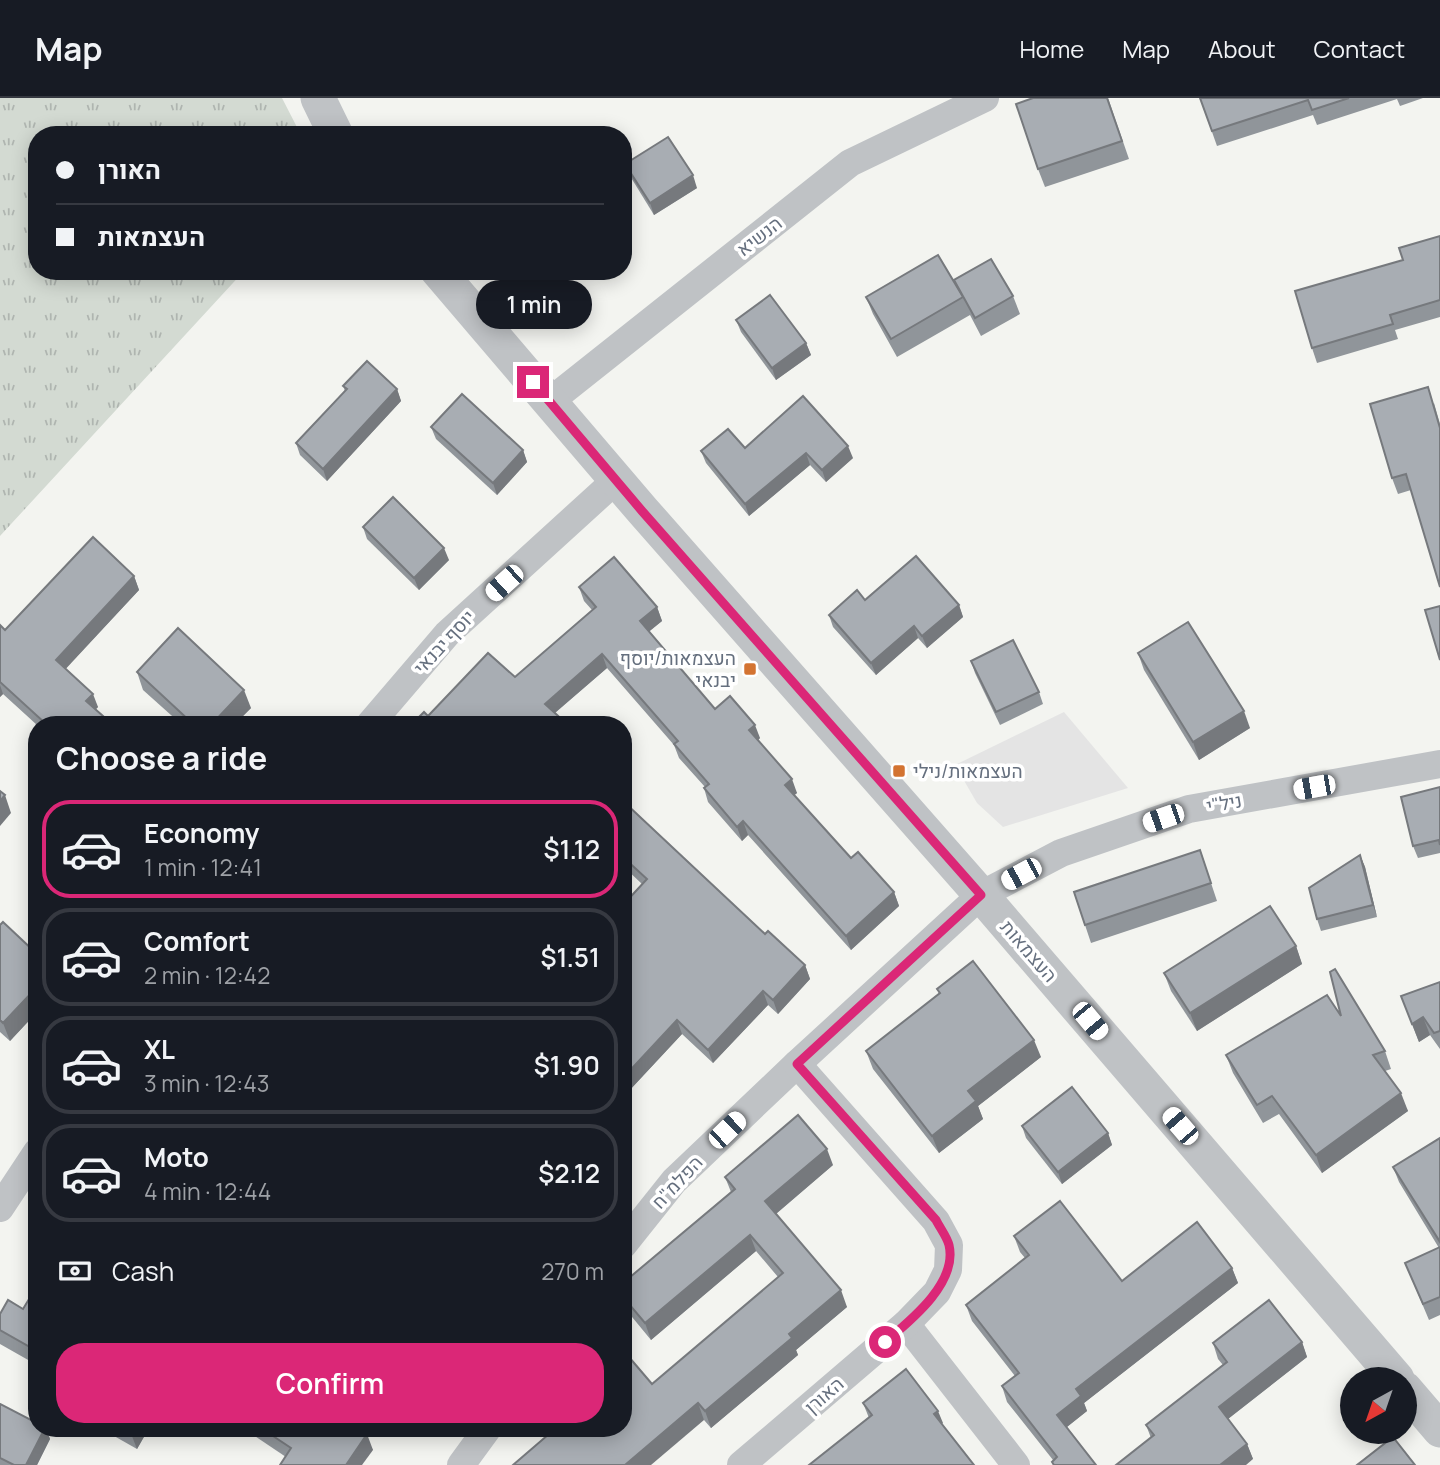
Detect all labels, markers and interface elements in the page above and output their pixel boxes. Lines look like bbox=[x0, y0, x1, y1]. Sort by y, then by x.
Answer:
text: Map bbox=[35, 26, 103, 71]
text: Home bbox=[1019, 32, 1084, 65]
text: Map bbox=[1122, 32, 1170, 65]
text: About bbox=[1208, 32, 1276, 65]
text: Contact bbox=[1314, 32, 1405, 65]
text: האורן bbox=[98, 151, 161, 187]
street label: הנשיא bbox=[731, 210, 787, 262]
text: העצמאות bbox=[98, 218, 205, 254]
callout: 1 min bbox=[475, 280, 591, 330]
text: 1 min bbox=[507, 288, 561, 320]
route end bbox=[517, 366, 549, 398]
car bbox=[482, 561, 527, 605]
street label: יוסף יבנאי bbox=[408, 604, 480, 680]
place label: העצמאות/יוסף יבנאי bbox=[620, 645, 736, 693]
marker: העצמאות/יוסף יבנאי bbox=[742, 661, 758, 677]
text: Choose a ride bbox=[56, 736, 267, 780]
place label: העצמאות/נילי bbox=[913, 758, 1023, 784]
marker: העצמאות/נילי bbox=[891, 763, 907, 779]
car bbox=[1292, 773, 1337, 801]
street label: ניל"י bbox=[1204, 787, 1244, 819]
car bbox=[1140, 801, 1187, 835]
text: Economy bbox=[144, 815, 259, 851]
icon: car bbox=[60, 818, 123, 881]
text: $1.12 bbox=[544, 831, 600, 867]
text: 1 min · 12:41 bbox=[144, 851, 262, 883]
car bbox=[998, 855, 1045, 893]
street label: העצמאות bbox=[995, 914, 1063, 988]
text: Comfort bbox=[144, 923, 250, 959]
icon: car bbox=[60, 926, 123, 989]
text: $1.51 bbox=[540, 939, 600, 975]
text: 2 min · 12:42 bbox=[144, 959, 270, 991]
car bbox=[1069, 998, 1112, 1044]
text: XL bbox=[144, 1031, 175, 1067]
icon: car bbox=[60, 1034, 123, 1097]
text: $1.90 bbox=[534, 1047, 600, 1083]
text: 3 min · 12:43 bbox=[144, 1067, 270, 1099]
car bbox=[1159, 1103, 1202, 1149]
car bbox=[705, 1108, 750, 1152]
text: Moto bbox=[144, 1139, 209, 1175]
icon: car bbox=[60, 1142, 123, 1205]
street label: הפלמ"ח bbox=[646, 1150, 708, 1214]
text: $2.12 bbox=[538, 1155, 600, 1191]
text: 4 min · 12:44 bbox=[144, 1175, 271, 1207]
icon: cash bbox=[56, 1252, 94, 1290]
text: Cash bbox=[112, 1253, 174, 1289]
text: 270 m bbox=[541, 1255, 604, 1287]
route start bbox=[869, 1326, 901, 1358]
button: Confirm bbox=[56, 1343, 604, 1423]
north arrow bbox=[1340, 1367, 1418, 1444]
map controls bbox=[1340, 1367, 1417, 1444]
street label: האורן bbox=[799, 1371, 849, 1419]

